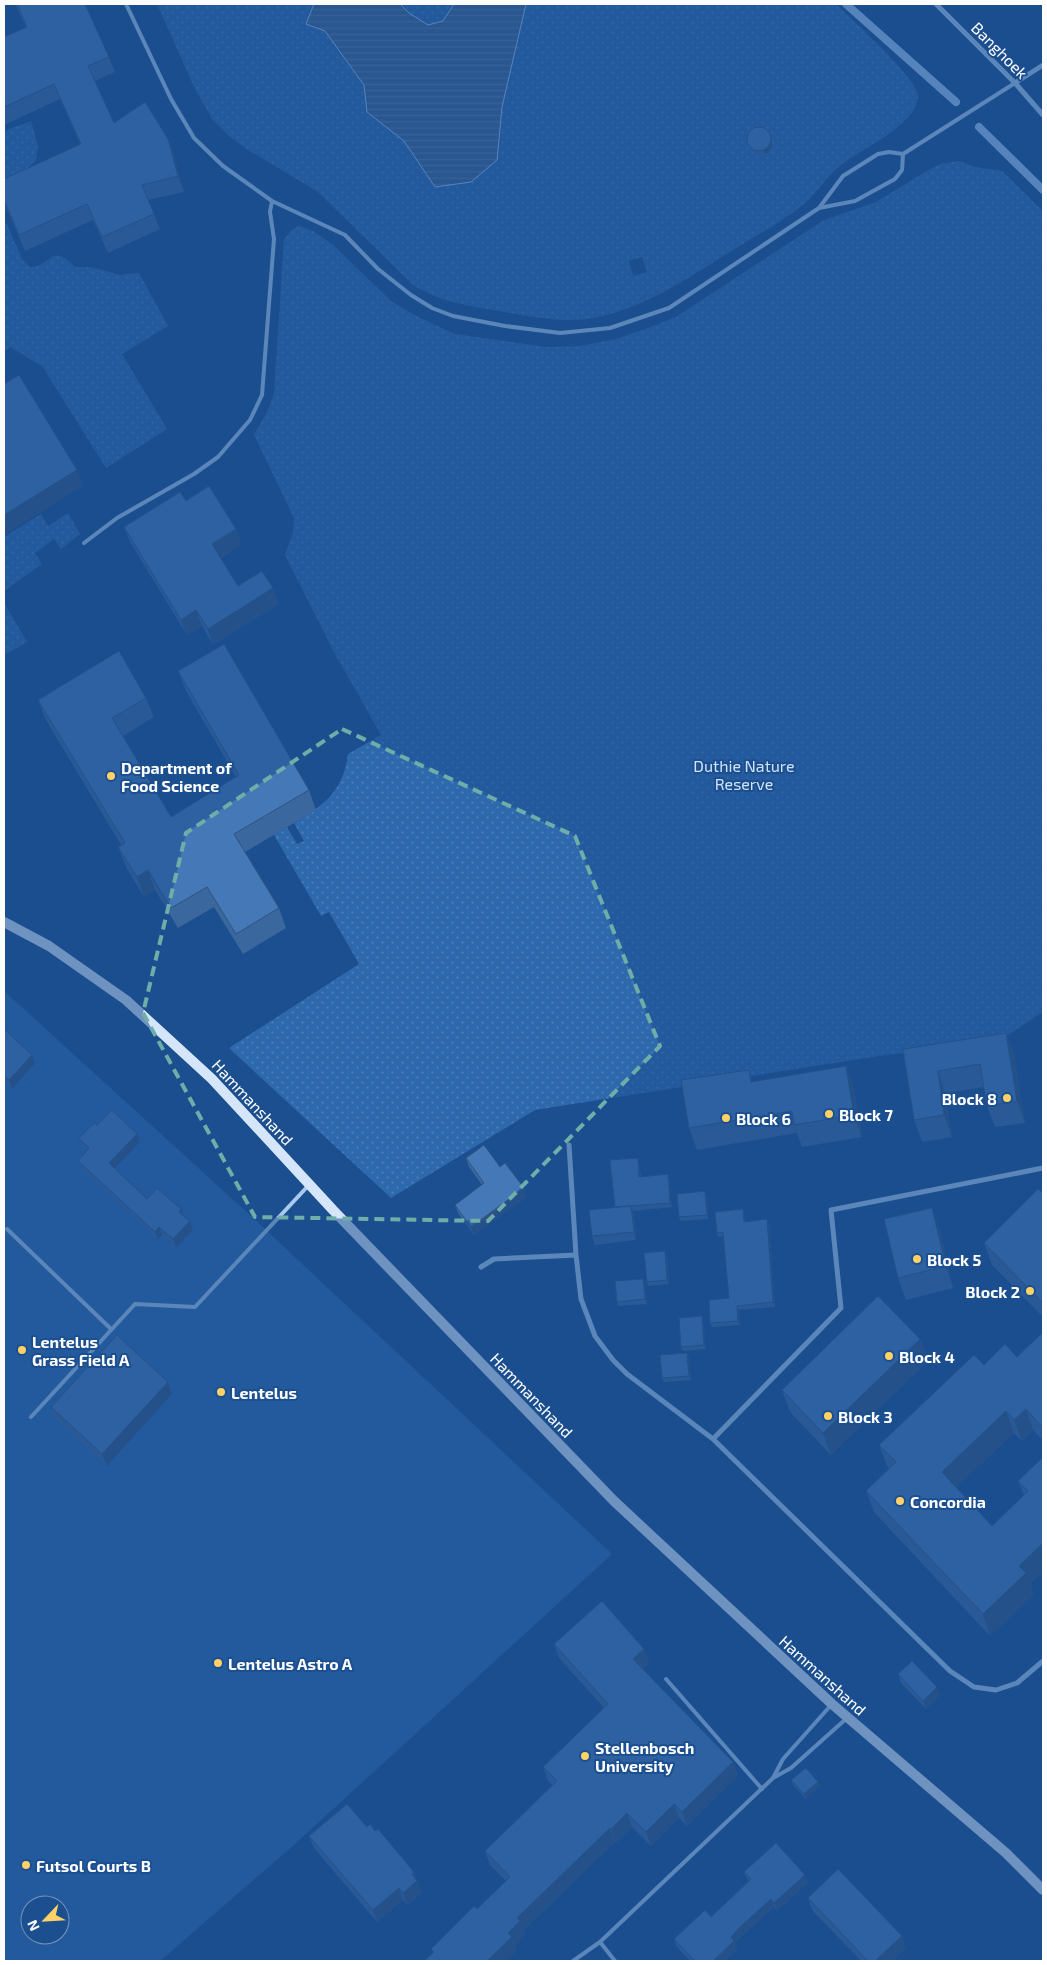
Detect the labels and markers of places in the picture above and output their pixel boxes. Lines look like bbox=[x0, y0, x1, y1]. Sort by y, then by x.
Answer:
place label: Department of Food Science bbox=[121, 758, 232, 795]
marker: Department of Food Science bbox=[105, 770, 117, 782]
place label: Block 8 bbox=[942, 1089, 997, 1108]
marker: Block 8 bbox=[1001, 1092, 1013, 1104]
place label: Block 7 bbox=[839, 1105, 893, 1124]
marker: Block 7 bbox=[823, 1108, 835, 1120]
place label: Block 6 bbox=[736, 1109, 791, 1128]
marker: Block 6 bbox=[720, 1112, 732, 1124]
place label: Block 5 bbox=[927, 1250, 981, 1269]
marker: Block 5 bbox=[911, 1253, 923, 1265]
place label: Block 2 bbox=[965, 1282, 1020, 1301]
marker: Block 2 bbox=[1024, 1285, 1036, 1297]
place label: Lentelus Grass Field A bbox=[32, 1332, 130, 1369]
marker: Lentelus Grass Field A bbox=[16, 1344, 28, 1356]
place label: Block 4 bbox=[899, 1347, 955, 1366]
marker: Block 4 bbox=[883, 1350, 895, 1362]
place label: Lentelus bbox=[231, 1383, 297, 1402]
marker: Lentelus bbox=[215, 1386, 227, 1398]
place label: Block 3 bbox=[838, 1407, 892, 1426]
marker: Block 3 bbox=[822, 1410, 834, 1422]
place label: Concordia bbox=[910, 1492, 986, 1511]
marker: Concordia bbox=[894, 1495, 906, 1507]
place label: Lentelus Astro A bbox=[228, 1654, 353, 1673]
marker: Lentelus Astro A bbox=[212, 1657, 224, 1669]
place label: Stellenbosch University bbox=[595, 1738, 694, 1776]
marker: Stellenbosch University bbox=[579, 1750, 591, 1762]
place label: Futsol Courts B bbox=[36, 1856, 151, 1875]
marker: Futsol Courts B bbox=[20, 1859, 32, 1871]

